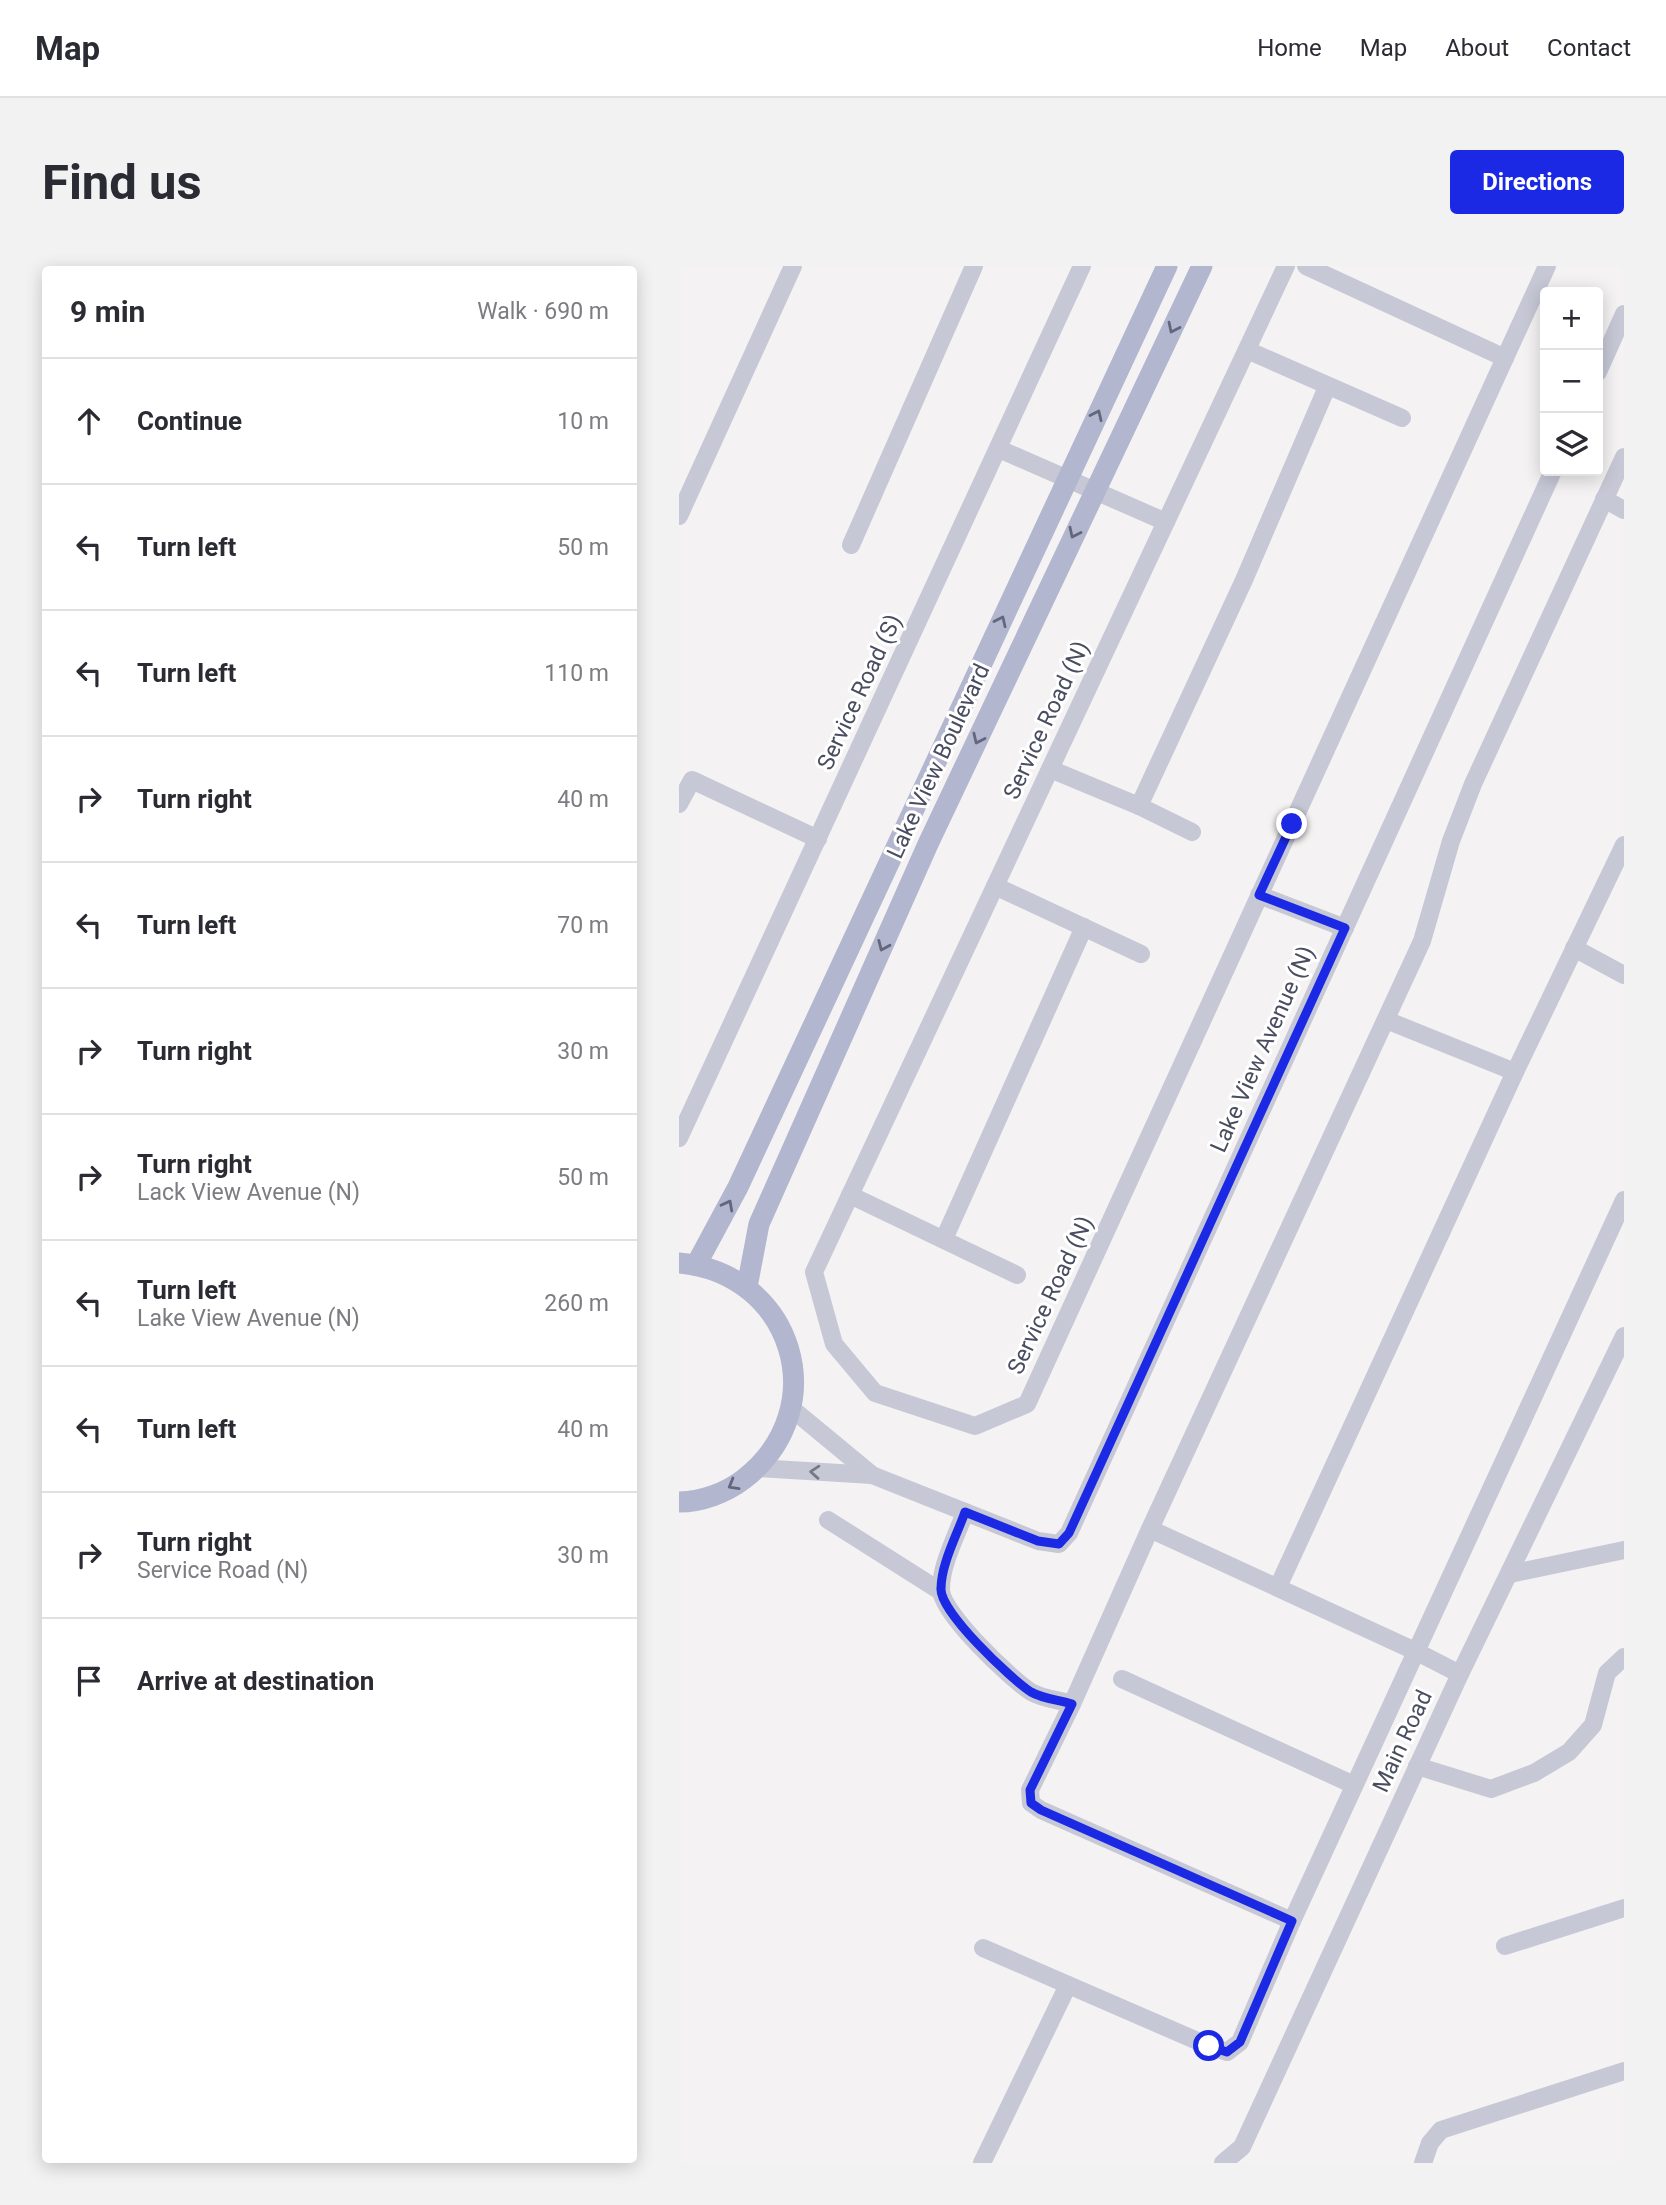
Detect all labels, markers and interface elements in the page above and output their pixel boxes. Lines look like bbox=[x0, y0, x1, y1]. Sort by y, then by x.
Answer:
text: Map bbox=[35, 29, 100, 68]
text: Home bbox=[1257, 34, 1322, 62]
text: Map bbox=[1360, 34, 1407, 62]
text: About bbox=[1445, 34, 1509, 62]
text: Contact bbox=[1547, 34, 1631, 62]
button: Directions bbox=[1450, 150, 1624, 214]
text: Find us bbox=[42, 154, 202, 211]
map controls bbox=[1540, 287, 1603, 476]
button: + bbox=[1540, 287, 1603, 350]
text: 9 min bbox=[70, 294, 145, 329]
text: Walk · 690 m bbox=[477, 298, 609, 325]
one-way arrow bbox=[1167, 321, 1181, 333]
button: − bbox=[1540, 350, 1603, 413]
icon: ahead bbox=[70, 402, 108, 440]
text: Continue bbox=[137, 406, 242, 436]
text: 10 m bbox=[557, 408, 609, 435]
one-way arrow bbox=[1089, 410, 1103, 422]
button: layers bbox=[1540, 413, 1603, 476]
one-way arrow bbox=[1069, 526, 1083, 538]
icon: left bbox=[70, 528, 108, 566]
text: Turn left bbox=[137, 532, 236, 562]
text: 50 m bbox=[557, 534, 609, 561]
street label: Service Road (S) bbox=[812, 610, 907, 774]
one-way arrow bbox=[993, 616, 1007, 629]
street label: Service Road (N) bbox=[998, 637, 1095, 804]
icon: left bbox=[70, 654, 108, 692]
text: Turn left bbox=[137, 658, 236, 688]
text: 110 m bbox=[544, 660, 609, 687]
street label: Lake View Boulevard bbox=[882, 660, 995, 863]
one-way arrow bbox=[972, 732, 986, 744]
icon: right bbox=[70, 780, 108, 818]
text: Turn right bbox=[137, 784, 252, 814]
text: 40 m bbox=[557, 786, 609, 813]
route end bbox=[1276, 808, 1307, 839]
icon: left bbox=[70, 906, 108, 944]
text: Turn left bbox=[137, 910, 236, 940]
text: 70 m bbox=[557, 912, 609, 939]
one-way arrow bbox=[877, 938, 891, 951]
street label: Lake View Avenue (N) bbox=[1205, 942, 1320, 1156]
icon: right bbox=[70, 1032, 108, 1070]
text: Turn right bbox=[137, 1036, 252, 1066]
text: 30 m bbox=[557, 1038, 609, 1065]
text: Turn right bbox=[137, 1149, 252, 1179]
icon: right bbox=[70, 1158, 108, 1196]
text: 50 m bbox=[557, 1164, 609, 1191]
text: Lack View Avenue (N) bbox=[137, 1179, 360, 1206]
one-way arrow bbox=[720, 1199, 733, 1212]
street label: Service Road (N) bbox=[1002, 1212, 1099, 1379]
text: Turn left bbox=[137, 1275, 236, 1305]
icon: left bbox=[70, 1284, 108, 1322]
text: 260 m bbox=[544, 1290, 609, 1317]
text: Lake View Avenue (N) bbox=[137, 1305, 360, 1332]
icon: left bbox=[70, 1410, 108, 1448]
text: Turn left bbox=[137, 1414, 236, 1444]
text: 40 m bbox=[557, 1416, 609, 1443]
one-way arrow bbox=[810, 1464, 821, 1479]
one-way arrow bbox=[728, 1477, 741, 1490]
text: Turn right bbox=[137, 1527, 252, 1557]
icon: right bbox=[70, 1536, 108, 1574]
text: 30 m bbox=[557, 1542, 609, 1569]
text: Service Road (N) bbox=[137, 1557, 308, 1584]
icon: arrive bbox=[70, 1662, 108, 1700]
text: Arrive at destination bbox=[137, 1666, 374, 1696]
street label: Main Road bbox=[1367, 1686, 1438, 1796]
route start bbox=[1193, 2030, 1224, 2061]

